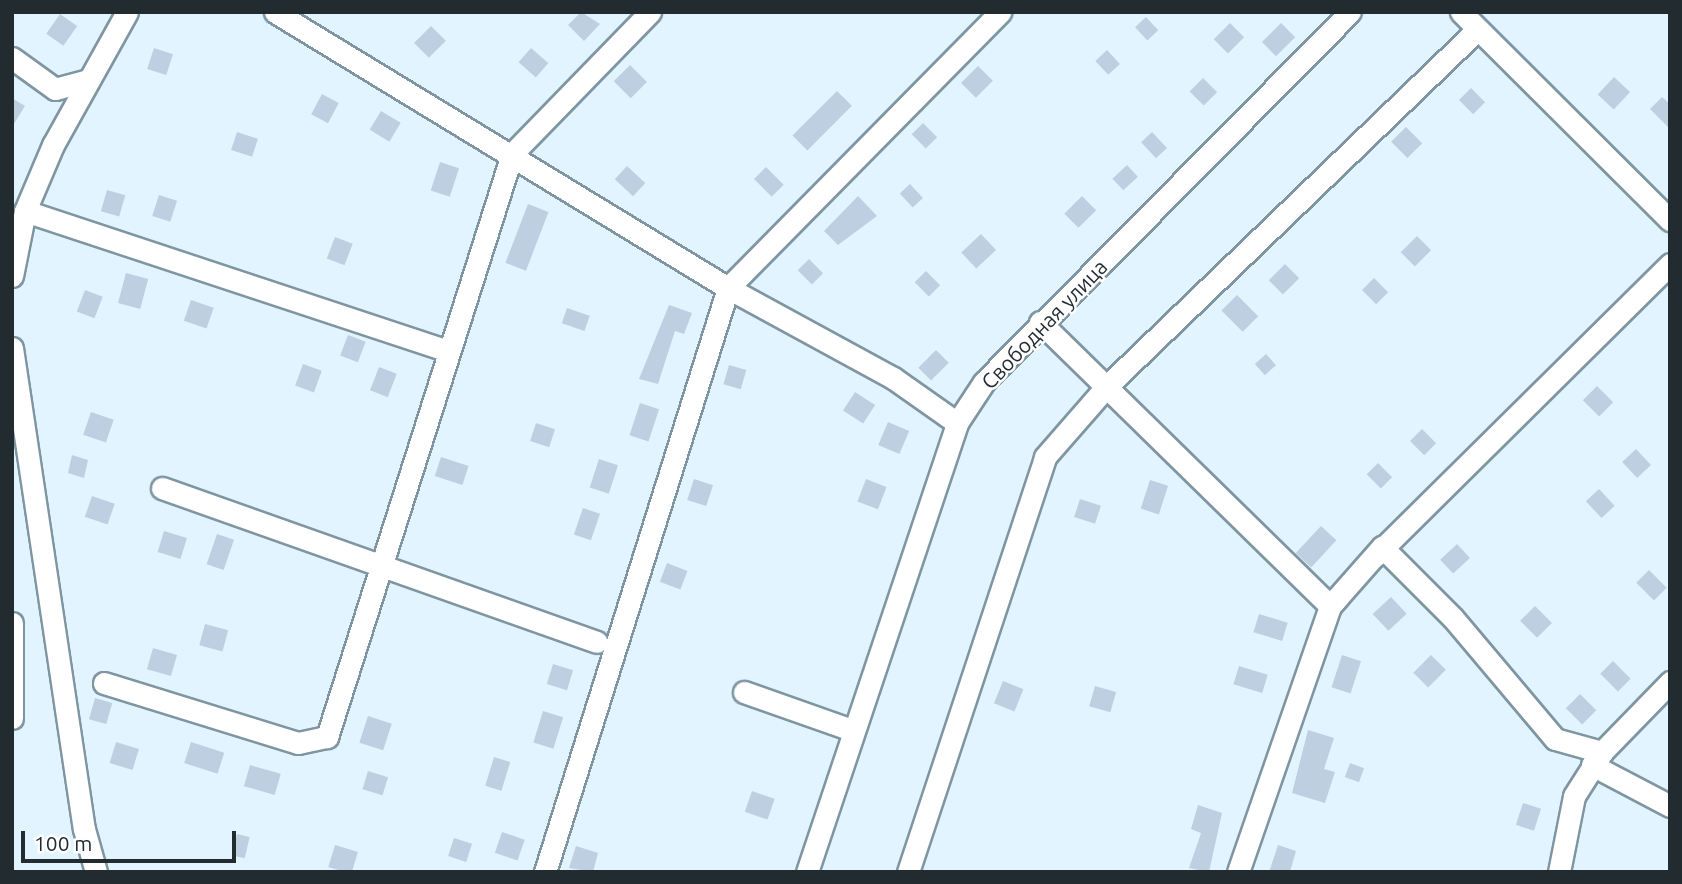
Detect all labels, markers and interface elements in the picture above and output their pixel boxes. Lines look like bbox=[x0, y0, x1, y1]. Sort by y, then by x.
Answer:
street label: Свободная улица bbox=[976, 254, 1112, 394]
scale bar bbox=[24, 818, 240, 862]
text: 100 m bbox=[34, 831, 92, 855]

